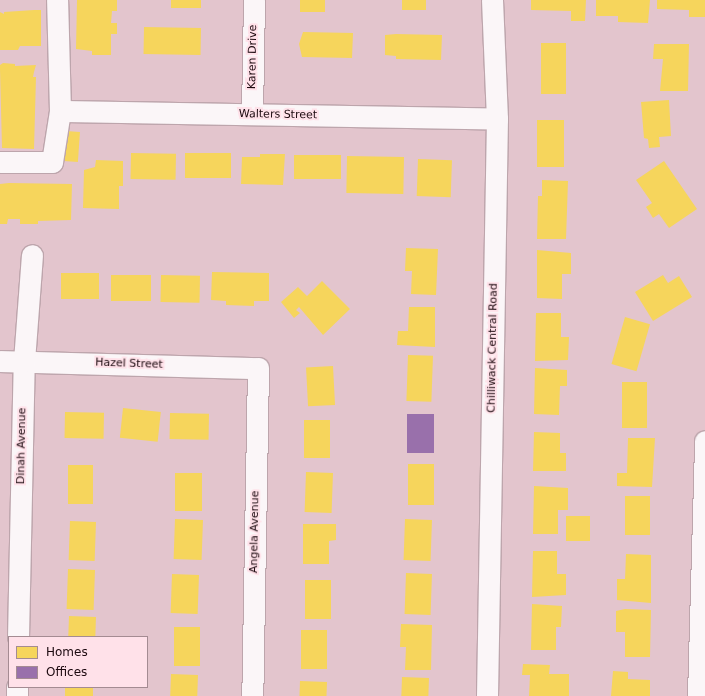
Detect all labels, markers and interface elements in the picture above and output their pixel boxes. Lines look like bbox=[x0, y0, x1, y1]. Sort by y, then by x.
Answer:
street label: Karen Drive bbox=[246, 25, 260, 89]
street label: Walters Street bbox=[239, 108, 317, 122]
street label: Chilliwack Central Road bbox=[485, 283, 501, 413]
street label: Hazel Street bbox=[95, 356, 163, 372]
street label: Dinah Avenue bbox=[15, 408, 29, 484]
street label: Angela Avenue bbox=[248, 491, 262, 573]
legend bbox=[8, 636, 148, 688]
text: Homes bbox=[46, 645, 88, 659]
text: Offices bbox=[46, 665, 87, 679]

